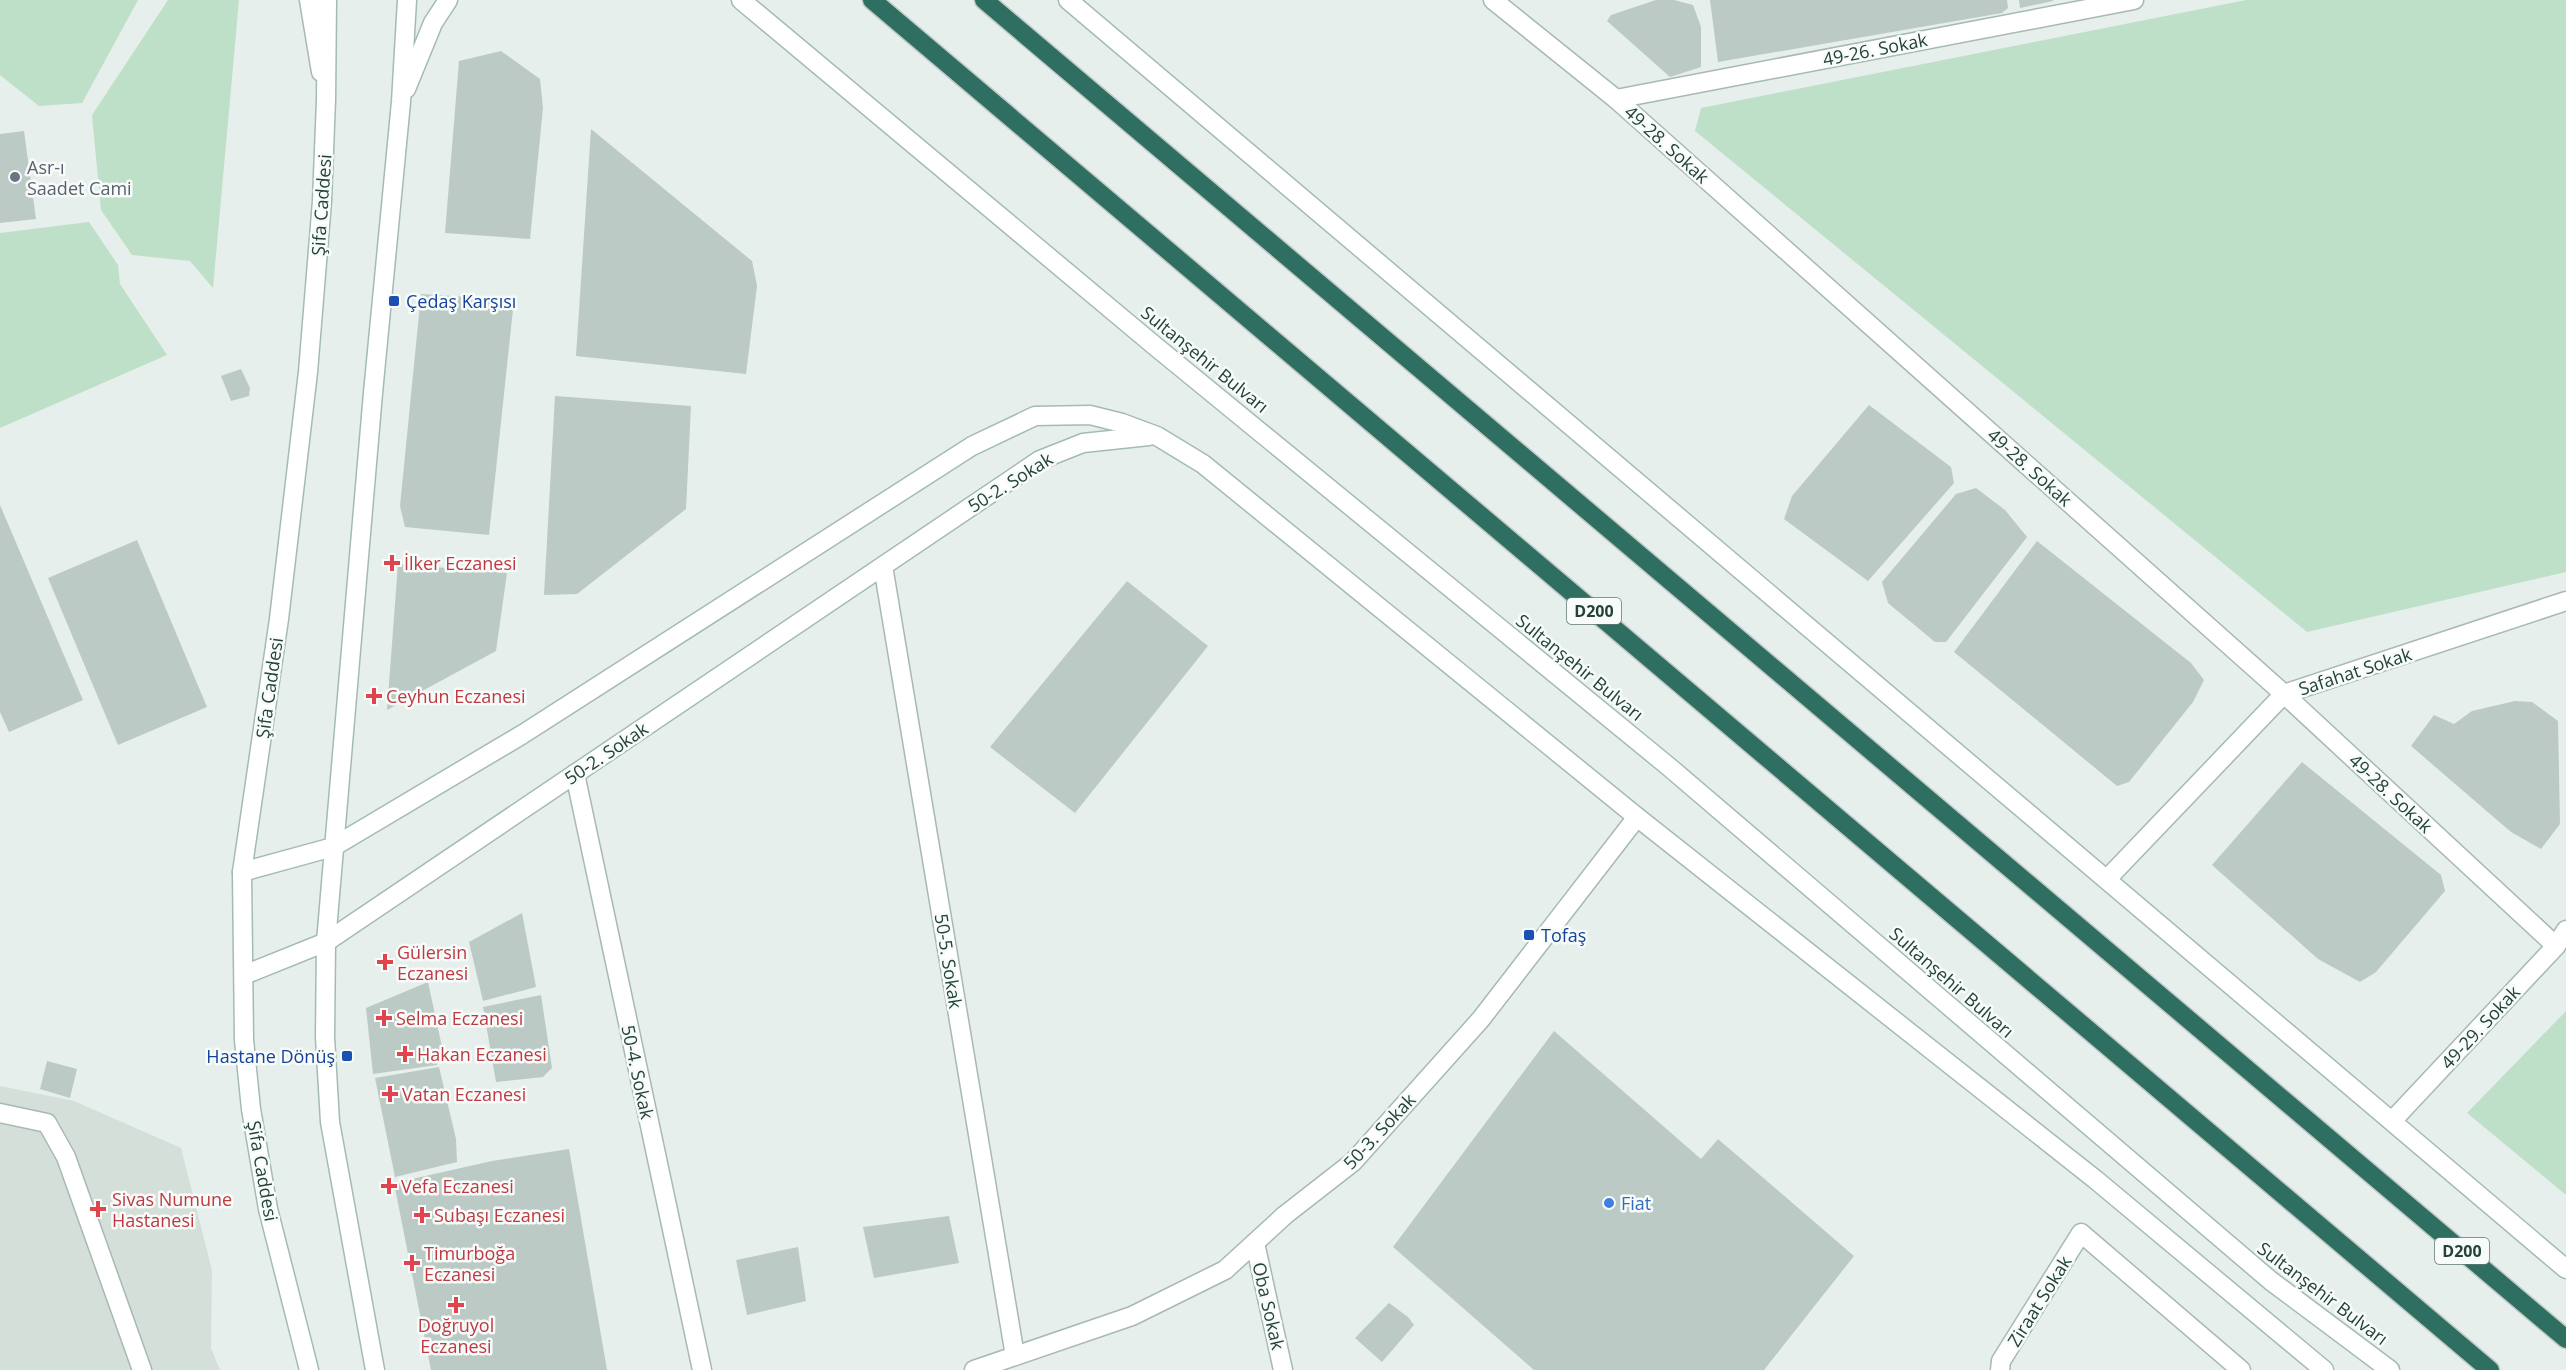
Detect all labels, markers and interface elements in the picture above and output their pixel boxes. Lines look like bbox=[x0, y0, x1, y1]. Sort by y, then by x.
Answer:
street label: 49-26. Sokak bbox=[1821, 27, 1930, 71]
street label: 49-28. Sokak bbox=[1620, 100, 1715, 189]
street label: Şifa Caddesi bbox=[305, 153, 337, 257]
place label: Asr-ı Saadet Cami bbox=[27, 155, 132, 200]
marker: Asr-ı Saadet Cami bbox=[8, 170, 22, 184]
place label: Çedaş Karşısı bbox=[406, 289, 516, 313]
marker: Çedaş Karşısı bbox=[387, 294, 401, 308]
street label: Sultanşehir Bulvarı bbox=[1136, 300, 1274, 418]
street label: 49-28. Sokak bbox=[1983, 423, 2078, 512]
street label: 50-2. Sokak bbox=[963, 446, 1057, 518]
place label: İlker Eczanesi bbox=[404, 551, 517, 575]
marker: İlker Eczanesi bbox=[385, 556, 399, 570]
road number: D200 bbox=[1567, 598, 1621, 624]
street label: Sultanşehir Bulvarı bbox=[1511, 608, 1649, 726]
street label: Şifa Caddesi bbox=[250, 636, 288, 740]
street label: Safahat Sokak bbox=[2295, 641, 2415, 701]
place label: Ceyhun Eczanesi bbox=[386, 684, 526, 708]
marker: Ceyhun Eczanesi bbox=[367, 689, 381, 703]
street label: 50-2. Sokak bbox=[560, 716, 653, 790]
street label: 49-28. Sokak bbox=[2344, 748, 2438, 838]
street label: 50-5. Sokak bbox=[930, 912, 968, 1011]
street label: Sultanşehir Bulvarı bbox=[1885, 921, 2019, 1043]
place label: Tofaş bbox=[1541, 923, 1586, 947]
marker: Tofaş bbox=[1522, 928, 1536, 942]
place label: Gülersin Eczanesi bbox=[397, 940, 468, 985]
marker: Gülersin Eczanesi bbox=[378, 955, 392, 969]
street label: 49-29. Sokak bbox=[2435, 980, 2525, 1074]
place label: Selma Eczanesi bbox=[396, 1006, 523, 1030]
marker: Selma Eczanesi bbox=[377, 1011, 391, 1025]
street label: 50-4. Sokak bbox=[616, 1023, 660, 1122]
place label: Hakan Eczanesi bbox=[417, 1042, 547, 1066]
place label: Hastane Dönüş bbox=[206, 1044, 335, 1068]
marker: Hakan Eczanesi bbox=[398, 1047, 412, 1061]
marker: Hastane Dönüş bbox=[340, 1049, 354, 1063]
place label: Vatan Eczanesi bbox=[402, 1082, 526, 1106]
marker: Vatan Eczanesi bbox=[383, 1087, 397, 1101]
street label: 50-3. Sokak bbox=[1338, 1087, 1421, 1174]
street label: Şifa Caddesi bbox=[242, 1119, 284, 1223]
place label: Vefa Eczanesi bbox=[401, 1174, 514, 1198]
marker: Vefa Eczanesi bbox=[382, 1179, 396, 1193]
place label: Sivas Numune Hastanesi bbox=[112, 1187, 232, 1232]
place label: Fiat bbox=[1621, 1191, 1651, 1215]
marker: Fiat bbox=[1602, 1196, 1616, 1210]
marker: Sivas Numune Hastanesi bbox=[89, 1200, 107, 1218]
place label: Subaşı Eczanesi bbox=[434, 1203, 565, 1227]
marker: Subaşı Eczanesi bbox=[415, 1208, 429, 1222]
street label: Sultanşehir Bulvarı bbox=[2253, 1236, 2393, 1350]
road number: D200 bbox=[2435, 1238, 2489, 1264]
place label: Timurboğa Eczanesi bbox=[424, 1241, 515, 1286]
street label: Ziraat Sokak bbox=[2002, 1251, 2077, 1351]
marker: Timurboğa Eczanesi bbox=[405, 1256, 419, 1270]
street label: Oba Sokak bbox=[1247, 1260, 1291, 1353]
marker: Doğruyol Eczanesi bbox=[449, 1298, 463, 1312]
place label: Doğruyol Eczanesi bbox=[418, 1313, 494, 1358]

